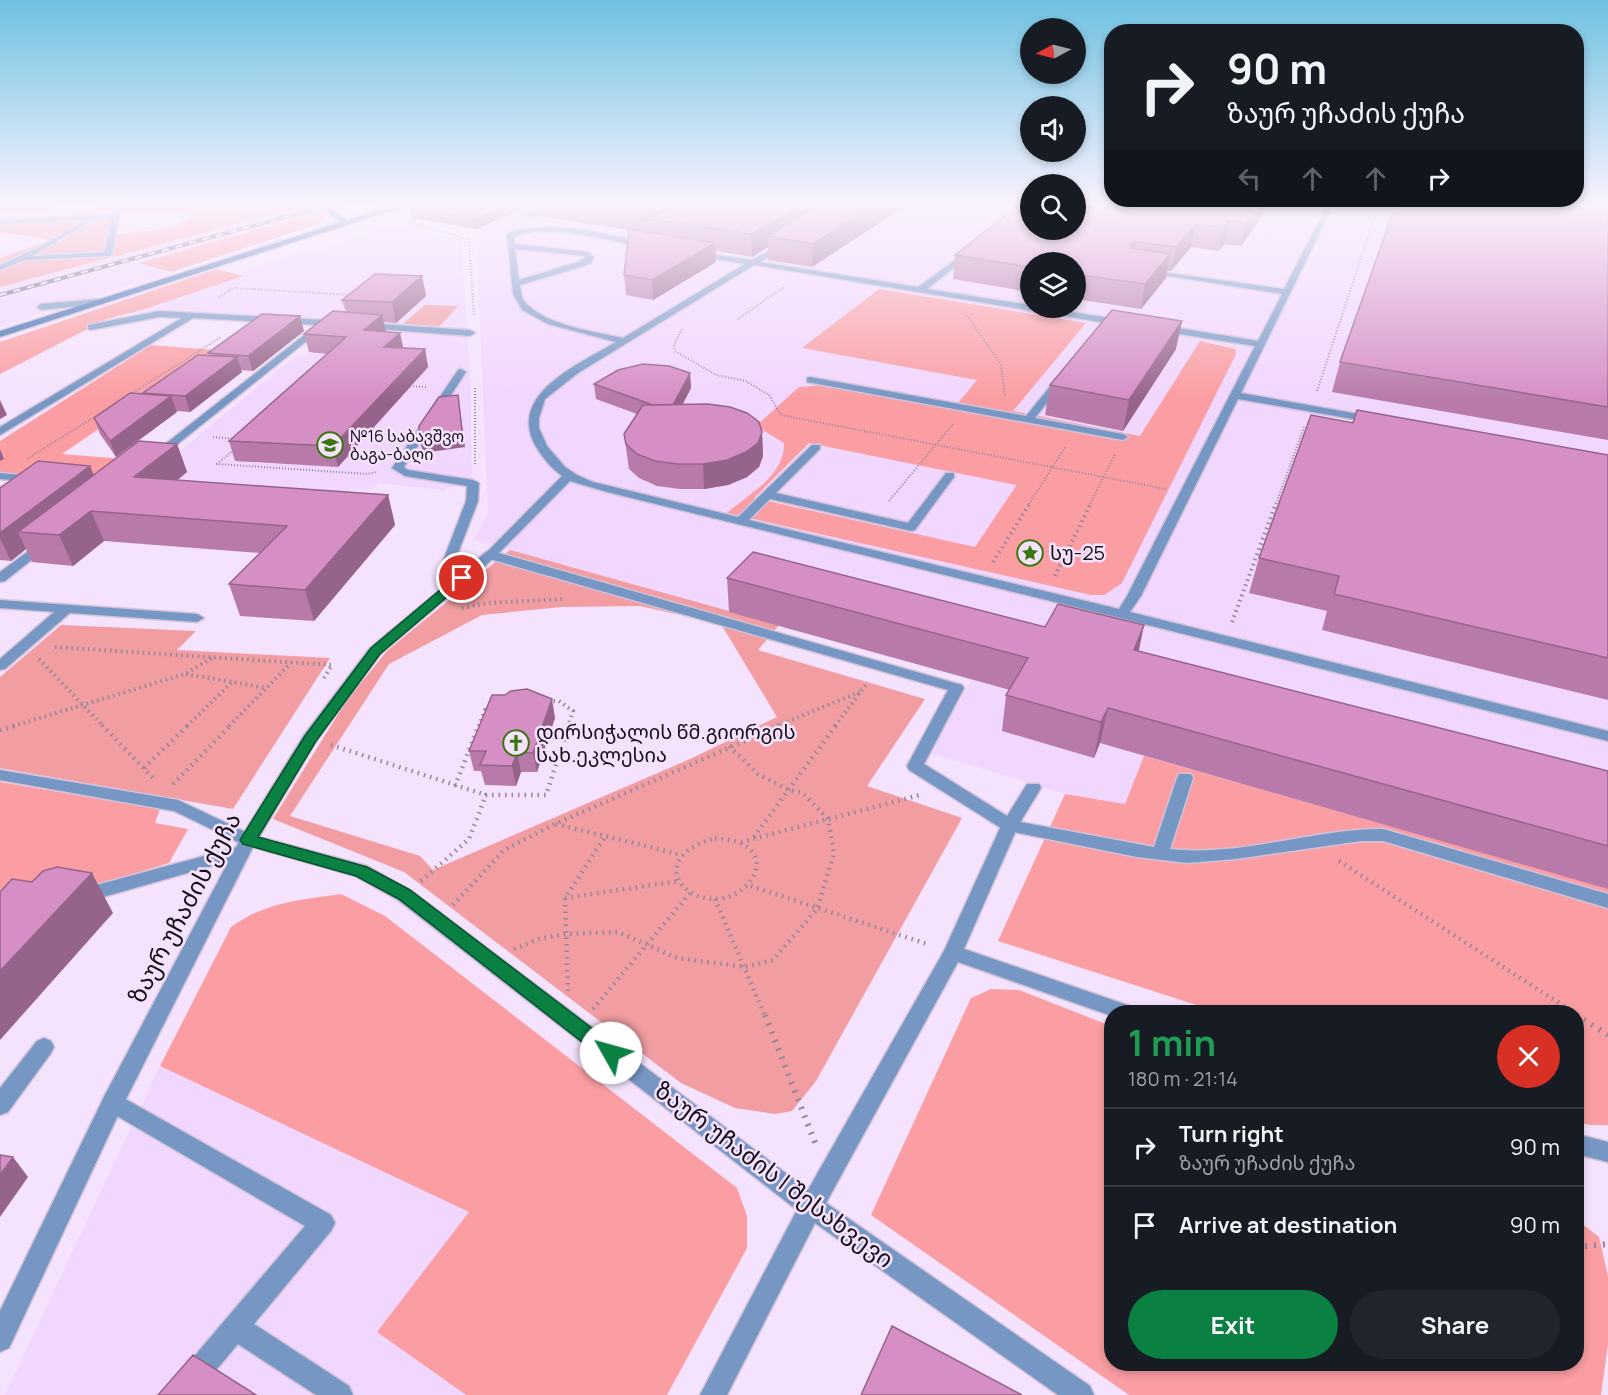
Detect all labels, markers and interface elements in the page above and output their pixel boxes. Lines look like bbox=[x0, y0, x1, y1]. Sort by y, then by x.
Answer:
north arrow bbox=[1020, 18, 1086, 84]
map controls bbox=[1020, 18, 1086, 318]
text: 90 m bbox=[1227, 39, 1327, 97]
icon: right bbox=[1128, 48, 1206, 126]
text: ზაურ უჩაძის ქუჩა bbox=[1227, 94, 1465, 131]
button: sound bbox=[1020, 96, 1086, 162]
icon: left bbox=[1233, 162, 1266, 195]
icon: ahead bbox=[1296, 162, 1329, 195]
icon: ahead bbox=[1359, 162, 1392, 195]
icon: right bbox=[1422, 162, 1455, 195]
button: search bbox=[1020, 174, 1086, 240]
button: layers bbox=[1020, 252, 1086, 318]
place label: №16 საბავშვო ბაგა-ბაღი bbox=[350, 425, 464, 465]
school or university icon: №16 საბავშვო ბაგა-ბაღი bbox=[315, 430, 345, 460]
place icon: სუ-25 bbox=[1015, 538, 1045, 568]
place label: სუ-25 bbox=[1050, 539, 1105, 566]
pin bbox=[436, 552, 487, 603]
icon: arrive bbox=[445, 561, 478, 594]
place label: დირსიჭალის წმ.გიორგის სახ.ეკლესია bbox=[536, 718, 796, 768]
church icon: დირსიჭალის წმ.გიორგის სახ.ეკლესია bbox=[501, 728, 531, 758]
street label: ზაურ უჩაძის ქუჩა bbox=[119, 806, 248, 1009]
text: 1 min bbox=[1128, 1018, 1216, 1067]
position arrow bbox=[579, 1021, 643, 1085]
button: close bbox=[1497, 1025, 1560, 1088]
text: 180 m · 21:14 bbox=[1128, 1065, 1238, 1092]
street label: ზაურ უჩაძის I შესახვევი bbox=[649, 1073, 901, 1275]
text: Turn right bbox=[1179, 1119, 1284, 1149]
icon: right bbox=[1128, 1131, 1161, 1164]
text: 90 m bbox=[1510, 1132, 1560, 1162]
text: ზაურ უჩაძის ქუჩა bbox=[1179, 1149, 1355, 1176]
icon: arrive bbox=[1128, 1209, 1161, 1242]
text: Arrive at destination bbox=[1179, 1210, 1397, 1240]
text: 90 m bbox=[1510, 1210, 1560, 1240]
button: Exit bbox=[1128, 1290, 1338, 1359]
button: Share bbox=[1350, 1290, 1560, 1359]

